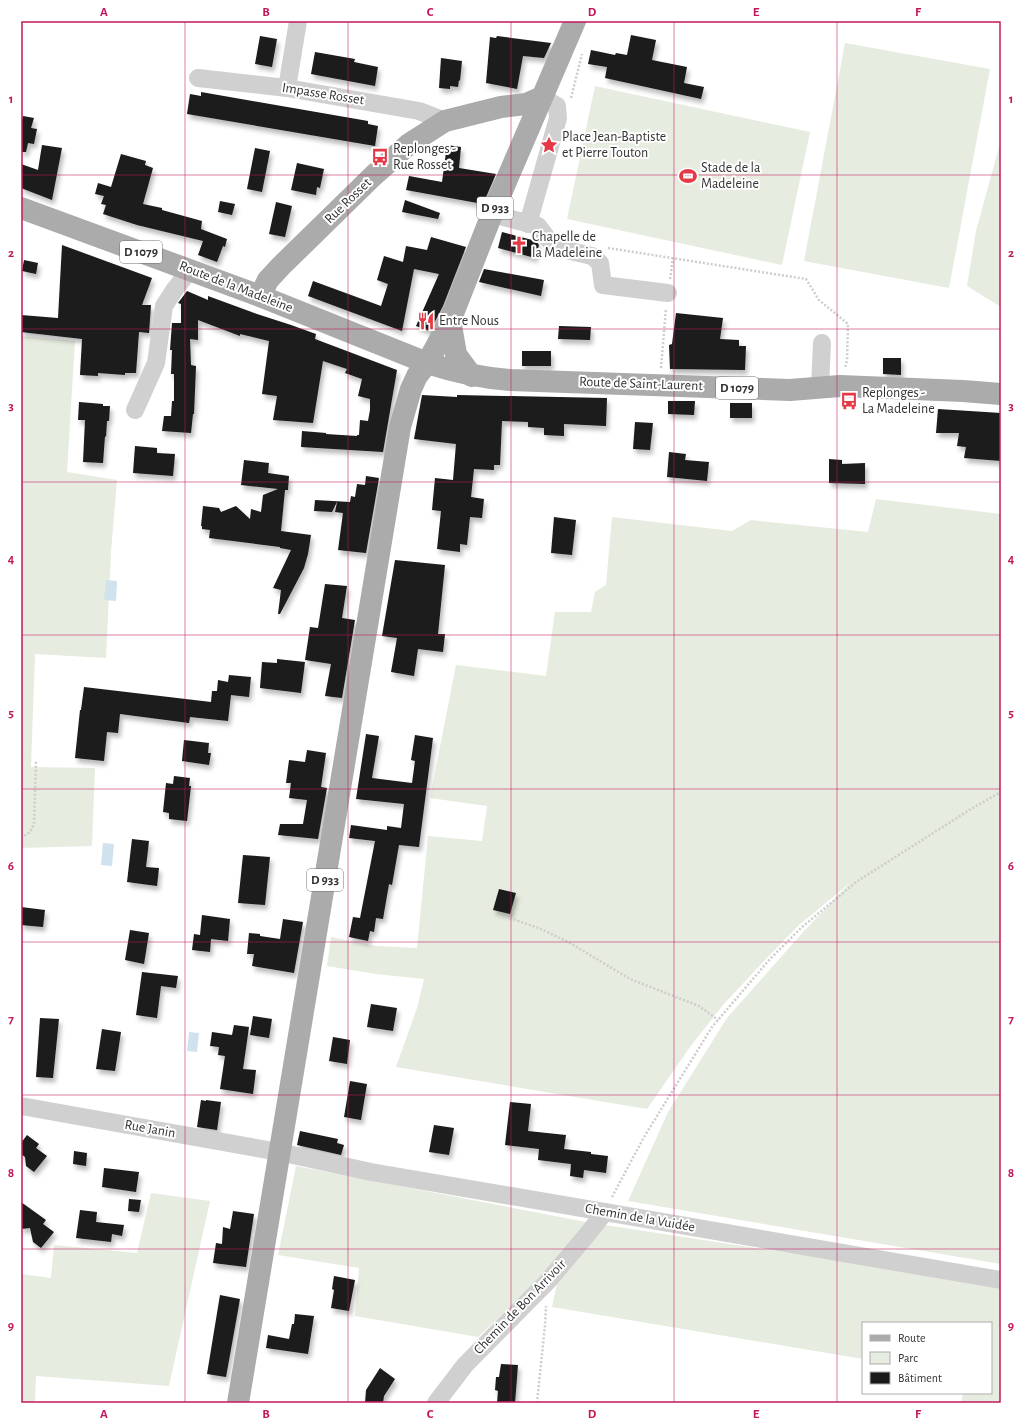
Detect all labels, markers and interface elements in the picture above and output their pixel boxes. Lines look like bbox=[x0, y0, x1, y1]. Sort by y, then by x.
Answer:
text: A bbox=[100, 6, 108, 19]
text: B bbox=[262, 6, 270, 19]
text: C bbox=[427, 6, 434, 19]
text: D bbox=[588, 6, 597, 19]
text: E bbox=[753, 6, 760, 19]
text: F bbox=[915, 6, 922, 19]
street label: Impasse Rosset bbox=[281, 81, 366, 107]
text: 1 bbox=[9, 93, 13, 106]
text: 1 bbox=[1009, 93, 1013, 106]
place label: Place Jean-Baptiste et Pierre Touton bbox=[562, 130, 666, 160]
place icon: Place Jean-Baptiste et Pierre Touton bbox=[539, 135, 559, 155]
place label: Replonges - Rue Rosset bbox=[393, 142, 456, 172]
bus stop icon: Replonges - Rue Rosset bbox=[370, 147, 390, 167]
place label: Stade de la Madeleine bbox=[701, 161, 761, 191]
sports icon: Stade de la Madeleine bbox=[678, 166, 698, 186]
street label: Rue Rosset bbox=[322, 175, 374, 226]
road number: D 933 bbox=[477, 197, 513, 219]
place label: Chapelle de la Madeleine bbox=[532, 230, 602, 260]
church icon: Chapelle de la Madeleine bbox=[509, 235, 529, 255]
road number: D 1079 bbox=[120, 241, 162, 263]
text: 2 bbox=[8, 247, 14, 260]
text: 2 bbox=[1008, 247, 1014, 260]
street label: Route de la Madeleine bbox=[177, 259, 295, 315]
restaurant icon: Entre Nous bbox=[416, 311, 436, 331]
place label: Entre Nous bbox=[439, 314, 499, 328]
street label: Route de Saint-Laurent bbox=[579, 375, 704, 393]
road number: D 1079 bbox=[716, 377, 758, 399]
place label: Replonges - La Madeleine bbox=[862, 386, 935, 416]
bus stop icon: Replonges - La Madeleine bbox=[839, 391, 859, 411]
text: 3 bbox=[8, 400, 14, 413]
text: 3 bbox=[1008, 400, 1014, 413]
text: 4 bbox=[8, 553, 15, 566]
text: 4 bbox=[1008, 553, 1015, 566]
text: 5 bbox=[8, 707, 14, 720]
text: 5 bbox=[1008, 707, 1014, 720]
text: 6 bbox=[8, 860, 14, 873]
text: 6 bbox=[1008, 860, 1014, 873]
road number: D 933 bbox=[307, 869, 343, 891]
text: 7 bbox=[8, 1013, 14, 1026]
text: 7 bbox=[1008, 1013, 1014, 1026]
street label: Rue Janin bbox=[123, 1118, 177, 1140]
text: 8 bbox=[8, 1167, 14, 1180]
text: 8 bbox=[1008, 1167, 1014, 1180]
street label: Chemin de la Vuidée bbox=[584, 1201, 696, 1235]
street label: Chemin de Bon Arrivoir bbox=[471, 1257, 569, 1357]
text: 9 bbox=[8, 1320, 14, 1333]
text: 9 bbox=[1008, 1320, 1014, 1333]
legend bbox=[862, 1322, 992, 1394]
text: Route bbox=[898, 1332, 925, 1344]
text: Parc bbox=[898, 1352, 918, 1364]
text: Bâtiment bbox=[898, 1372, 942, 1384]
text: A bbox=[100, 1408, 108, 1421]
text: B bbox=[262, 1408, 270, 1421]
text: C bbox=[427, 1408, 434, 1421]
text: D bbox=[588, 1408, 597, 1421]
text: E bbox=[753, 1408, 760, 1421]
text: F bbox=[915, 1408, 922, 1421]

